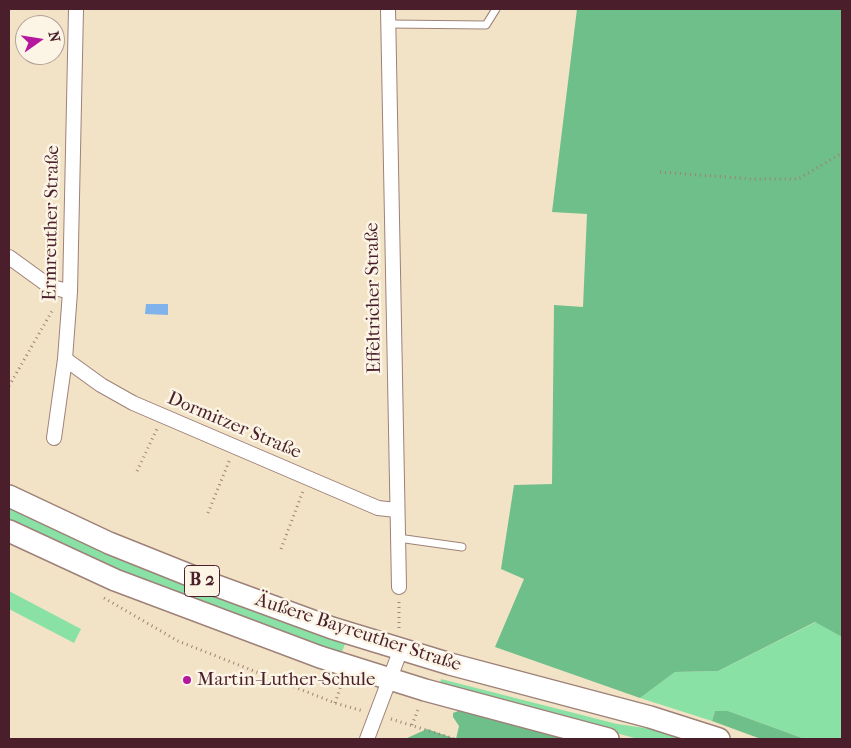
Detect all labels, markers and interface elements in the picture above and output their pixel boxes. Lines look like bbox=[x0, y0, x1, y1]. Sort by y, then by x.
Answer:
north arrow bbox=[15, 15, 65, 65]
text: N bbox=[45, 30, 64, 44]
street label: Ermreuther Straße bbox=[39, 145, 65, 301]
street label: Effeltricher Straße bbox=[361, 222, 387, 374]
street label: Dormitzer Straße bbox=[164, 387, 304, 465]
road number: B 2 bbox=[184, 566, 220, 596]
street label: Äußere Bayreuther Straße bbox=[252, 589, 464, 677]
place label: Martin-Luther-Schule bbox=[197, 669, 375, 691]
marker: Martin-Luther-Schule bbox=[181, 674, 193, 686]

